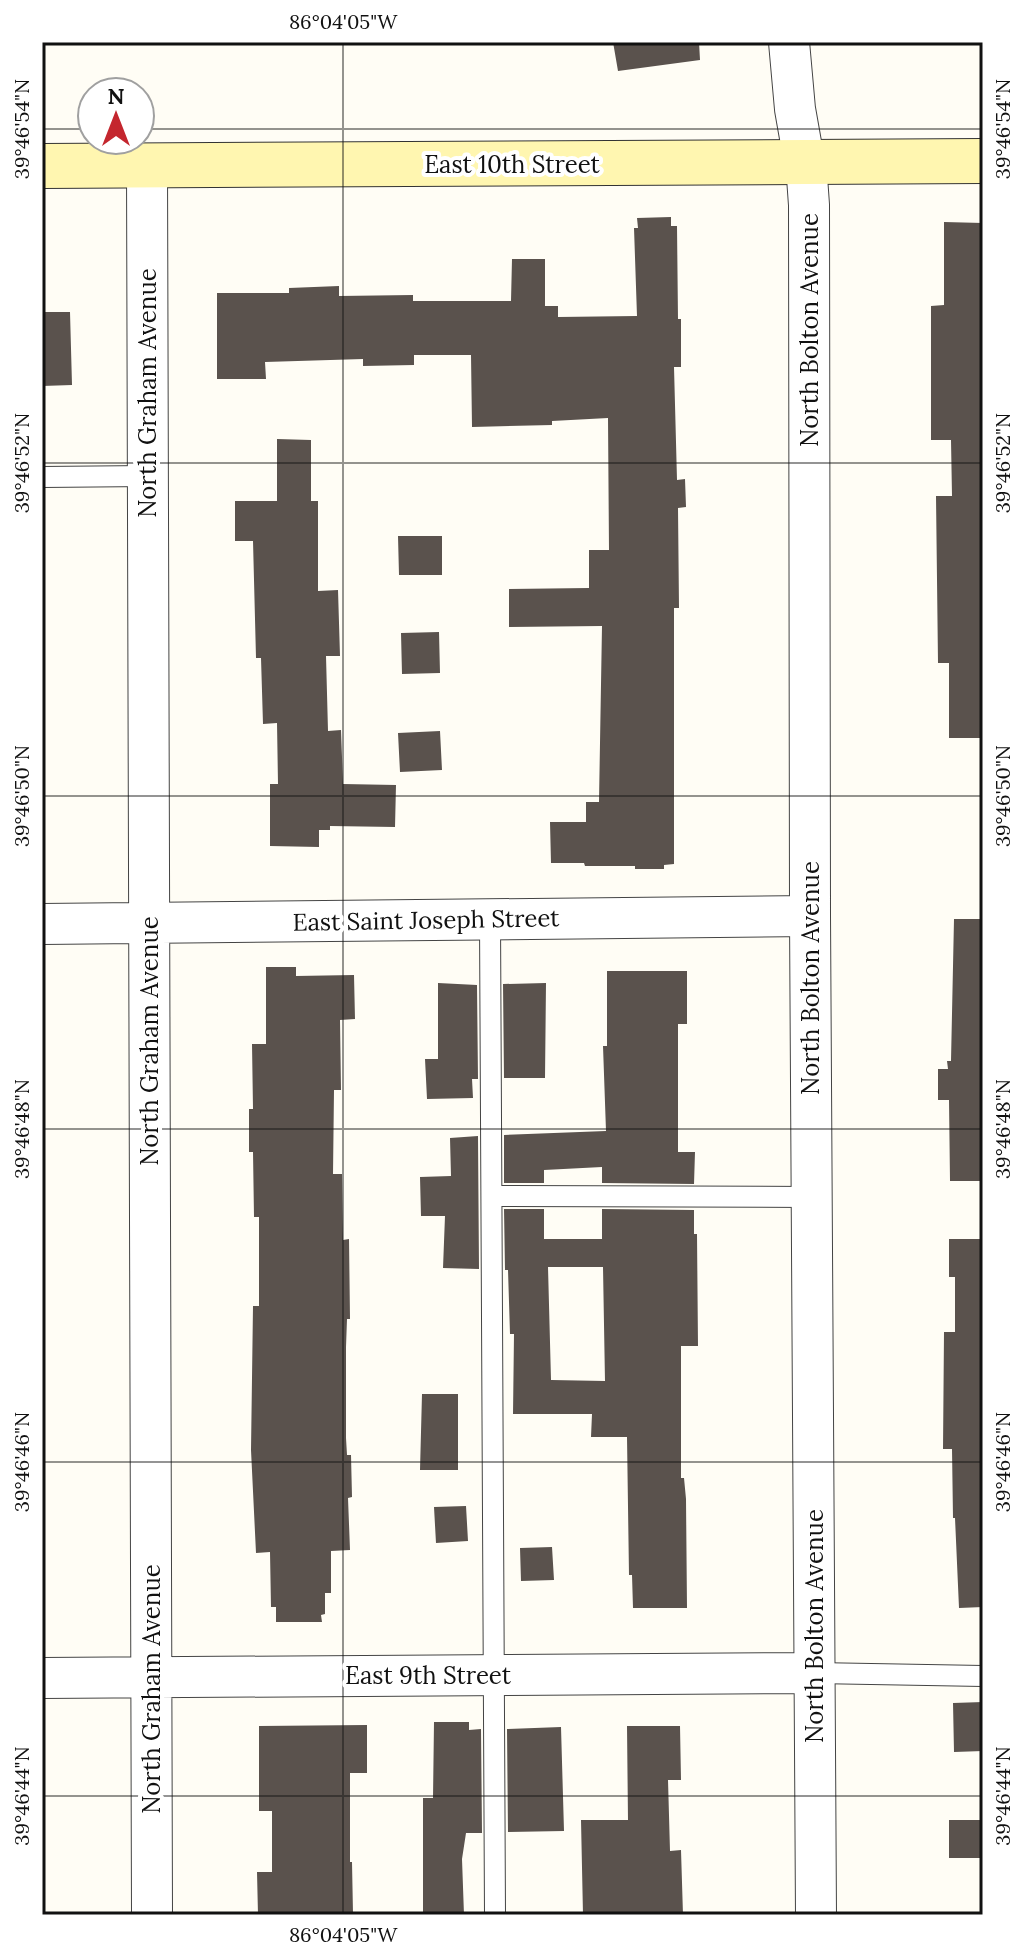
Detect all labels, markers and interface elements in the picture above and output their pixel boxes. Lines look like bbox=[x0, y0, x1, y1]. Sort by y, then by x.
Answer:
text: 86°04'05"W bbox=[289, 9, 398, 34]
north arrow bbox=[76, 76, 156, 156]
text: 39°46'54"N bbox=[9, 79, 34, 179]
text: 39°46'54"N bbox=[990, 79, 1015, 179]
text: N bbox=[107, 82, 125, 110]
street label: East 10th Street bbox=[424, 149, 601, 180]
street label: North Bolton Avenue bbox=[794, 213, 825, 447]
street label: North Graham Avenue bbox=[132, 268, 163, 518]
text: 39°46'52"N bbox=[9, 413, 34, 513]
text: 39°46'52"N bbox=[990, 413, 1015, 513]
text: 39°46'50"N bbox=[9, 745, 34, 847]
text: 39°46'50"N bbox=[990, 745, 1015, 847]
street label: North Bolton Avenue bbox=[795, 861, 826, 1095]
street label: East Saint Joseph Street bbox=[292, 902, 560, 938]
street label: North Graham Avenue bbox=[134, 916, 165, 1166]
text: 39°46'48"N bbox=[9, 1079, 34, 1179]
text: 39°46'48"N bbox=[990, 1079, 1015, 1179]
text: 39°46'46"N bbox=[9, 1412, 34, 1512]
text: 39°46'46"N bbox=[990, 1412, 1015, 1512]
street label: North Bolton Avenue bbox=[799, 1509, 830, 1743]
street label: North Graham Avenue bbox=[136, 1564, 167, 1814]
street label: East 9th Street bbox=[345, 1660, 512, 1691]
text: 39°46'44"N bbox=[9, 1746, 34, 1846]
text: 39°46'44"N bbox=[990, 1746, 1015, 1846]
text: 86°04'05"W bbox=[289, 1922, 398, 1947]

